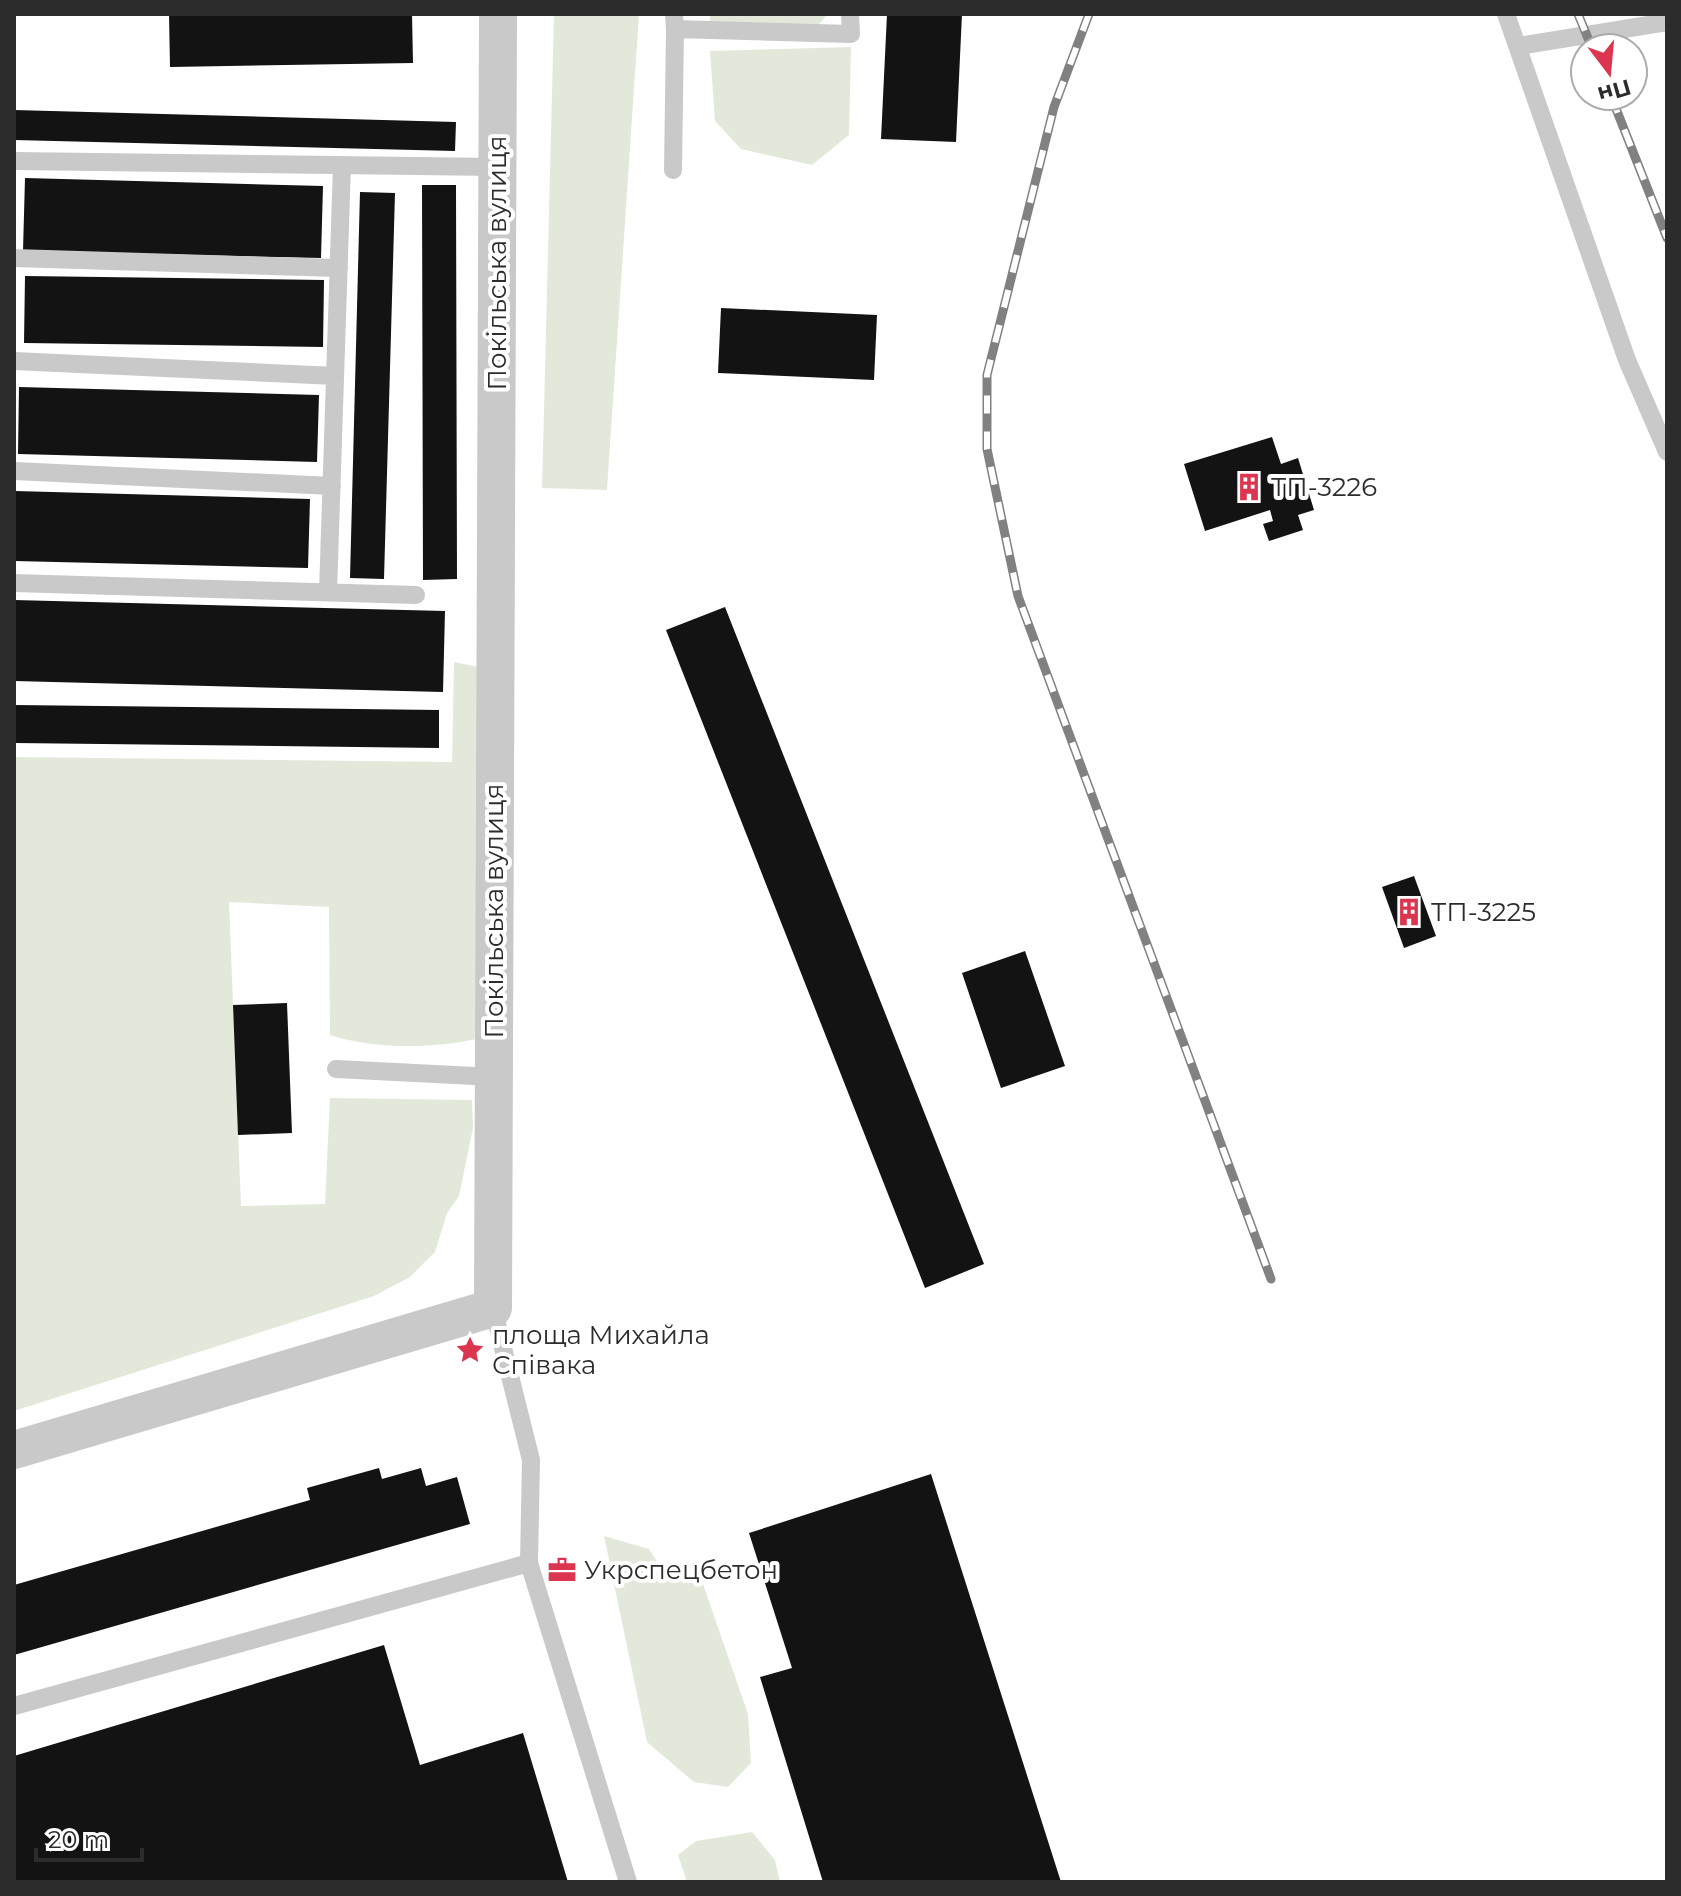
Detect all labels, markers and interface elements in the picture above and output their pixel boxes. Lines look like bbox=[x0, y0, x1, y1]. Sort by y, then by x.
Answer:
north arrow bbox=[1569, 32, 1649, 112]
text: Пн bbox=[1595, 73, 1634, 108]
street label: Покільська вулиця bbox=[481, 136, 513, 390]
place label: ТП-3226 bbox=[1271, 471, 1377, 503]
building icon: ТП-3226 bbox=[1234, 472, 1264, 502]
street label: Покільська вулиця bbox=[478, 784, 510, 1038]
place label: ТП-3225 bbox=[1431, 896, 1536, 928]
building icon: ТП-3225 bbox=[1394, 897, 1424, 927]
place label: площа Михайла Співака bbox=[492, 1319, 710, 1381]
place icon: площа Михайла Співака bbox=[455, 1335, 485, 1365]
place label: Укрспецбетон bbox=[584, 1554, 778, 1586]
office icon: Укрспецбетон bbox=[547, 1555, 577, 1585]
scale bar bbox=[36, 1812, 142, 1862]
text: 20 m bbox=[48, 1825, 109, 1854]

